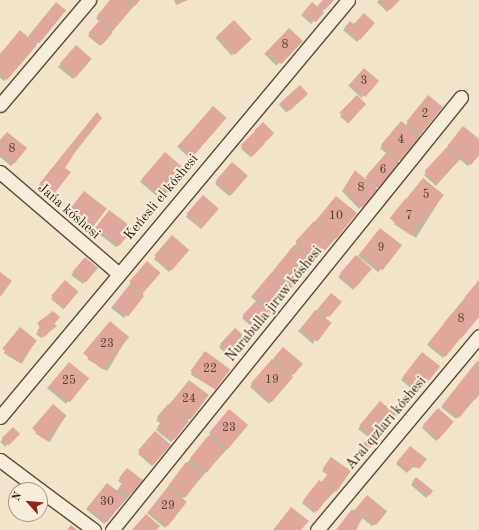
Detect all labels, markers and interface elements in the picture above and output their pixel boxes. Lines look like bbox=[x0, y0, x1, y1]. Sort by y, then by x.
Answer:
house number: 8 bbox=[282, 39, 288, 53]
house number: 3 bbox=[361, 75, 367, 89]
house number: 2 bbox=[422, 108, 428, 122]
house number: 4 bbox=[398, 134, 404, 148]
house number: 8 bbox=[9, 143, 15, 157]
street label: Keńesli el kóshesi bbox=[120, 151, 202, 243]
house number: 6 bbox=[380, 164, 386, 178]
street label: Jańa kóshesi bbox=[34, 179, 104, 243]
house number: 8 bbox=[358, 182, 364, 196]
house number: 5 bbox=[423, 189, 429, 203]
house number: 10 bbox=[329, 210, 343, 224]
house number: 7 bbox=[406, 210, 412, 224]
house number: 9 bbox=[378, 242, 384, 256]
street label: Nurabulla jıraw kóshesi bbox=[222, 243, 326, 365]
house number: 8 bbox=[458, 313, 464, 327]
house number: 23 bbox=[100, 338, 114, 352]
house number: 22 bbox=[203, 363, 217, 377]
street label: Aral qızları kóshesi bbox=[342, 373, 430, 473]
house number: 19 bbox=[265, 374, 279, 388]
house number: 25 bbox=[62, 375, 76, 389]
house number: 24 bbox=[182, 393, 196, 407]
house number: 23 bbox=[222, 422, 236, 436]
north arrow bbox=[8, 482, 48, 522]
text: N bbox=[11, 491, 25, 503]
house number: 30 bbox=[100, 496, 114, 510]
house number: 29 bbox=[161, 500, 175, 514]

